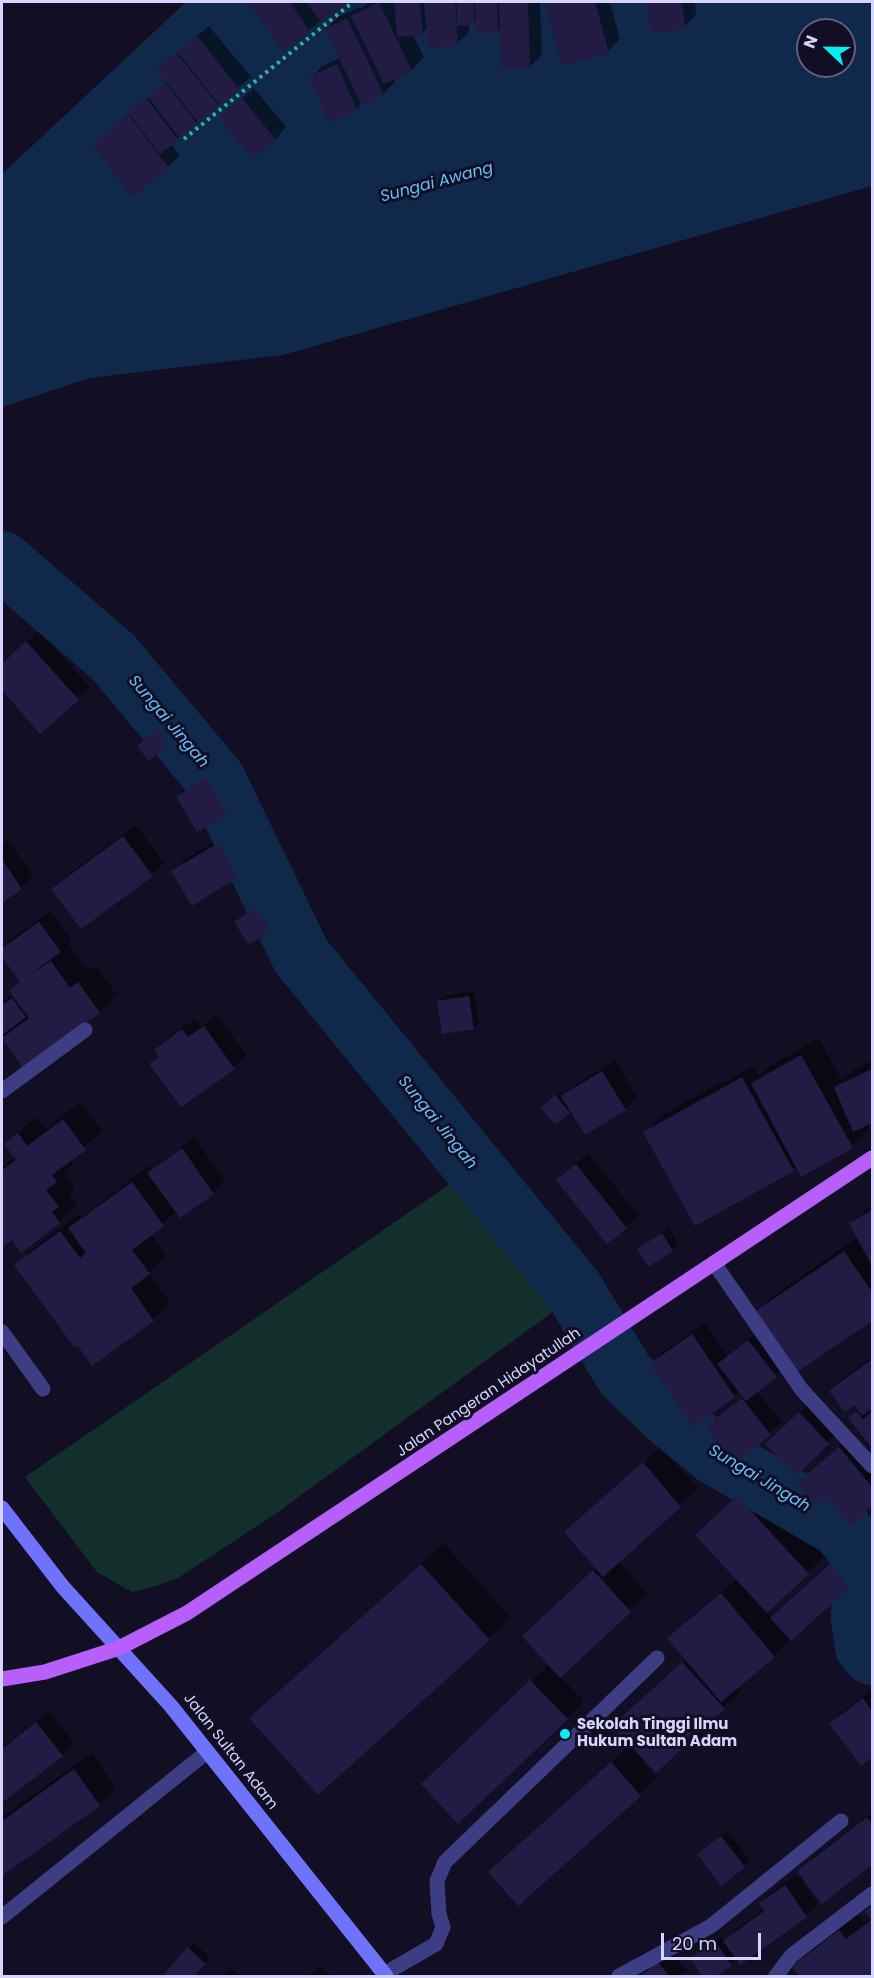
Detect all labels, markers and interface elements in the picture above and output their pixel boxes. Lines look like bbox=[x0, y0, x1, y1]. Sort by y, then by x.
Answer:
north arrow bbox=[796, 18, 856, 78]
text: N bbox=[798, 32, 824, 52]
water label: Sungai Awang bbox=[379, 159, 495, 207]
water label: Sungai Jingah bbox=[124, 672, 212, 772]
water label: Sungai Jingah bbox=[393, 1072, 481, 1174]
street label: Jalan Pangeran Hidayatullah bbox=[394, 1325, 584, 1461]
water label: Sungai Jingah bbox=[705, 1441, 813, 1517]
street label: Jalan Sultan Adam bbox=[179, 1690, 281, 1814]
place label: Sekolah Tinggi Ilmu Hukum Sultan Adam bbox=[577, 1716, 737, 1751]
marker: Sekolah Tinggi Ilmu Hukum Sultan Adam bbox=[558, 1727, 572, 1741]
scale bar bbox=[664, 1921, 764, 1959]
text: 20 m bbox=[672, 1931, 717, 1956]

